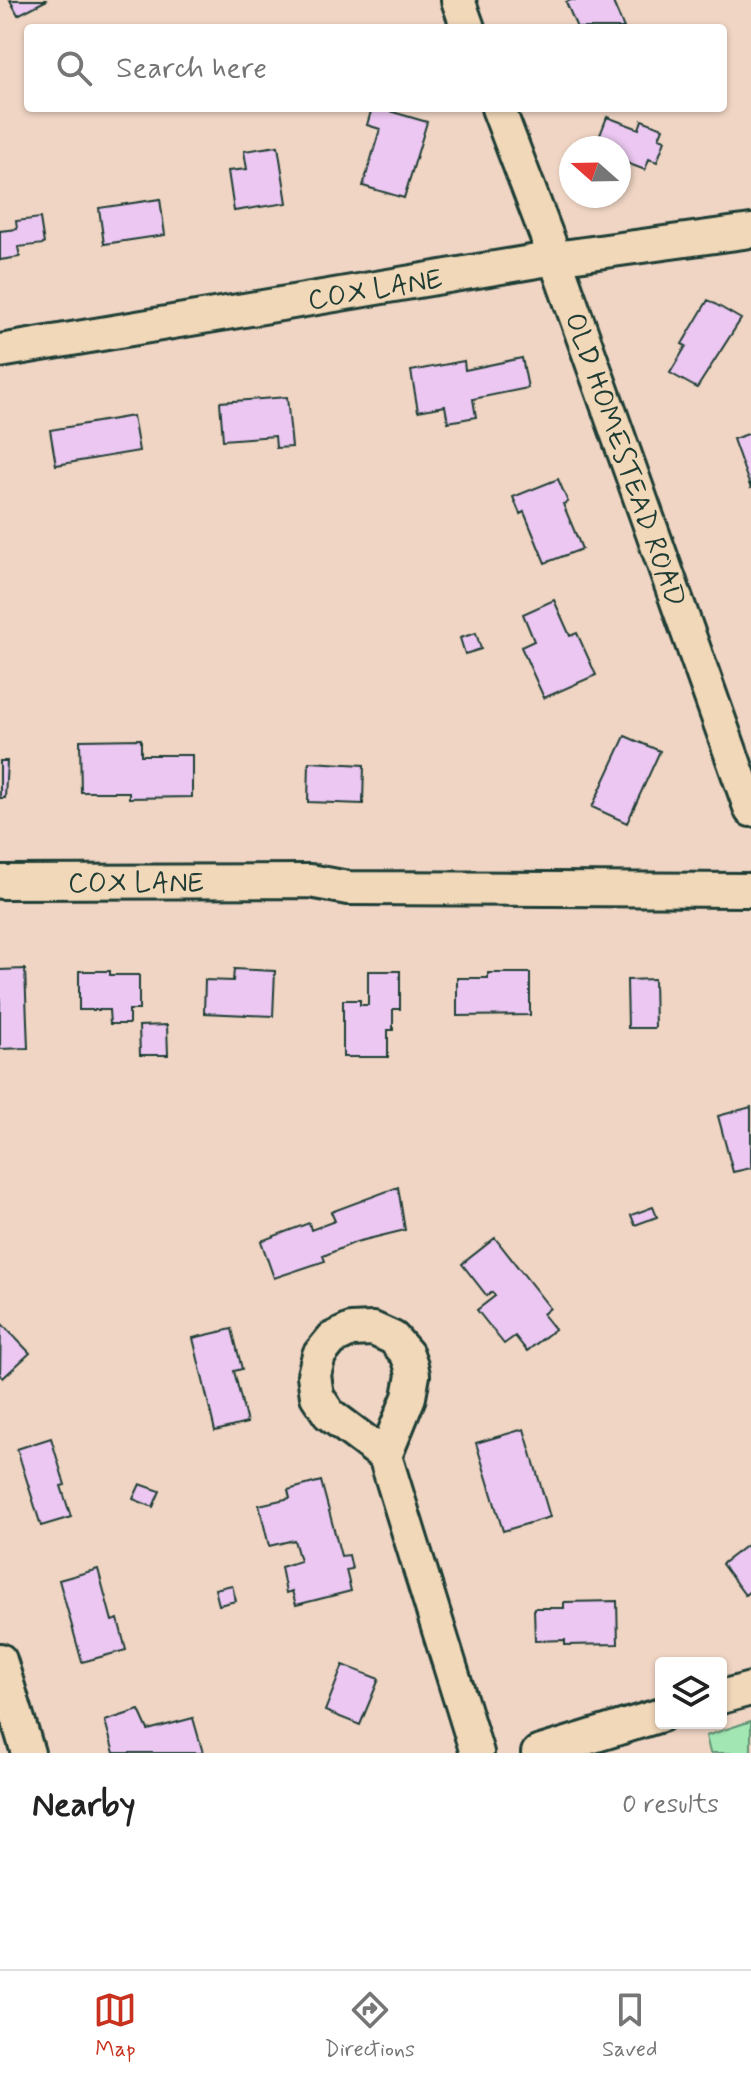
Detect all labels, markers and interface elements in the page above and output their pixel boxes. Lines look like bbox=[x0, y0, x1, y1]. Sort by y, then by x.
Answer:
search box bbox=[24, 24, 727, 112]
icon: search bbox=[52, 46, 96, 90]
text: Search here bbox=[116, 49, 267, 88]
north arrow bbox=[559, 136, 631, 208]
street label: COX LANE bbox=[305, 261, 445, 320]
street label: OLD HOMESTEAD ROAD bbox=[555, 308, 693, 612]
street label: COX LANE bbox=[68, 865, 204, 903]
map controls bbox=[655, 1657, 727, 1729]
button: layers bbox=[655, 1657, 727, 1729]
text: Nearby bbox=[32, 1783, 136, 1828]
text: 0 results bbox=[622, 1788, 719, 1822]
tab: Map bbox=[93, 1988, 137, 2064]
tab: Directions bbox=[324, 1988, 415, 2064]
tab: Saved bbox=[602, 1988, 657, 2064]

